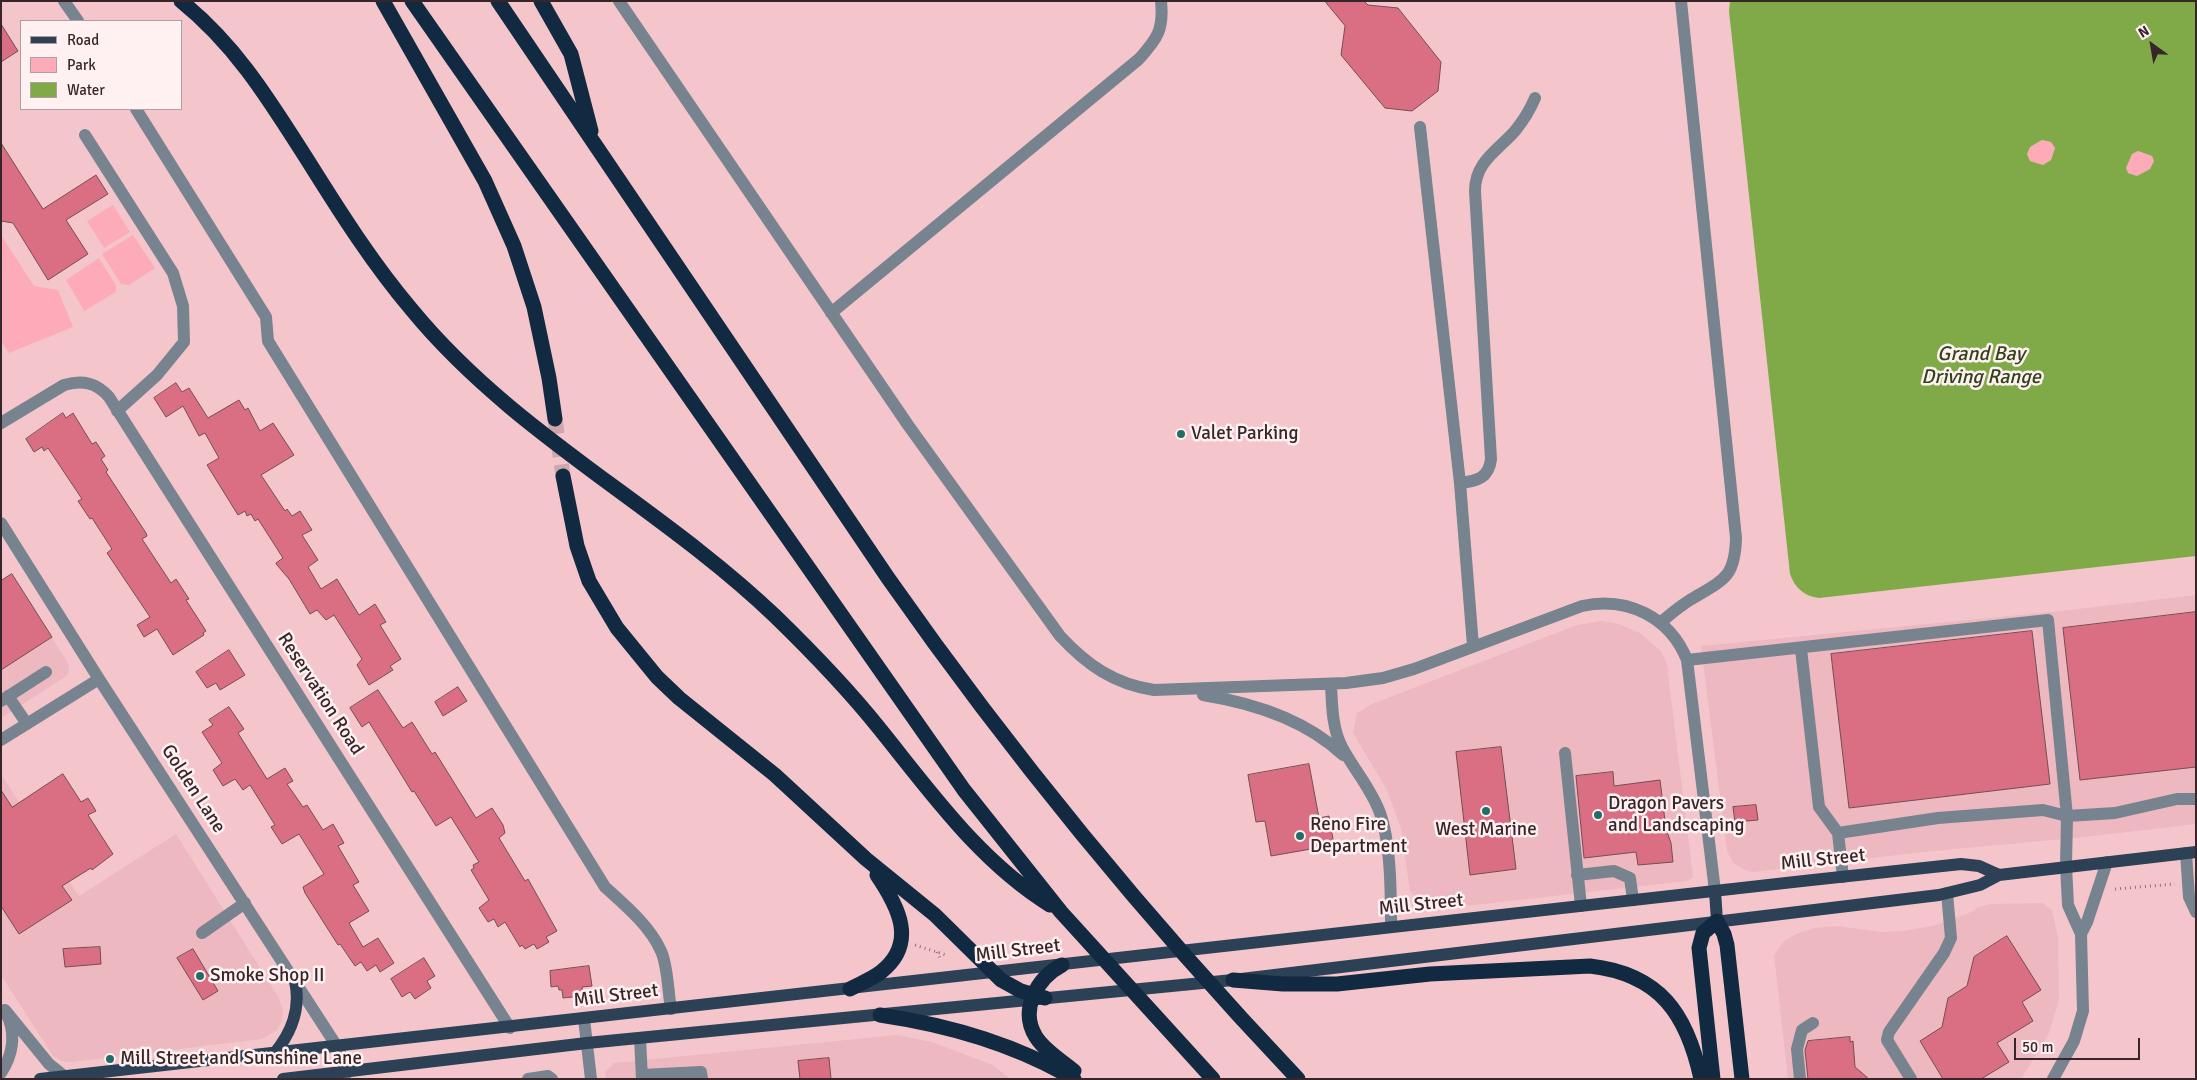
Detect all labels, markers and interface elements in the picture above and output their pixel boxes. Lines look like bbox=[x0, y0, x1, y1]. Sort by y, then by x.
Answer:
legend bbox=[20, 20, 182, 110]
north arrow bbox=[2127, 20, 2177, 70]
text: N bbox=[2135, 22, 2152, 42]
text: Road bbox=[67, 31, 99, 49]
text: Park bbox=[67, 56, 96, 74]
text: Water bbox=[67, 81, 105, 99]
water label: Grand Bay Driving Range bbox=[1921, 343, 2041, 390]
place label: Valet Parking bbox=[1191, 423, 1298, 445]
marker: Valet Parking bbox=[1175, 428, 1187, 440]
street label: Reservation Road bbox=[272, 629, 368, 759]
street label: Golden Lane bbox=[156, 740, 230, 838]
place label: Dragon Pavers and Landscaping bbox=[1608, 793, 1745, 837]
marker: West Marine bbox=[1480, 805, 1492, 817]
marker: Dragon Pavers and Landscaping bbox=[1592, 809, 1604, 821]
place label: Reno Fire Department bbox=[1310, 814, 1407, 858]
place label: West Marine bbox=[1435, 819, 1537, 841]
marker: Reno Fire Department bbox=[1294, 830, 1306, 842]
street label: Mill Street bbox=[1779, 844, 1867, 876]
street label: Mill Street bbox=[1377, 889, 1465, 921]
street label: Mill Street bbox=[974, 934, 1062, 968]
place label: Smoke Shop II bbox=[210, 965, 325, 987]
marker: Smoke Shop II bbox=[194, 970, 206, 982]
street label: Mill Street bbox=[572, 979, 660, 1013]
scale bar bbox=[2017, 1028, 2143, 1060]
text: 50 m bbox=[2022, 1038, 2053, 1056]
place label: Mill Street and Sunshine Lane bbox=[120, 1048, 362, 1070]
marker: Mill Street and Sunshine Lane bbox=[104, 1053, 116, 1065]

